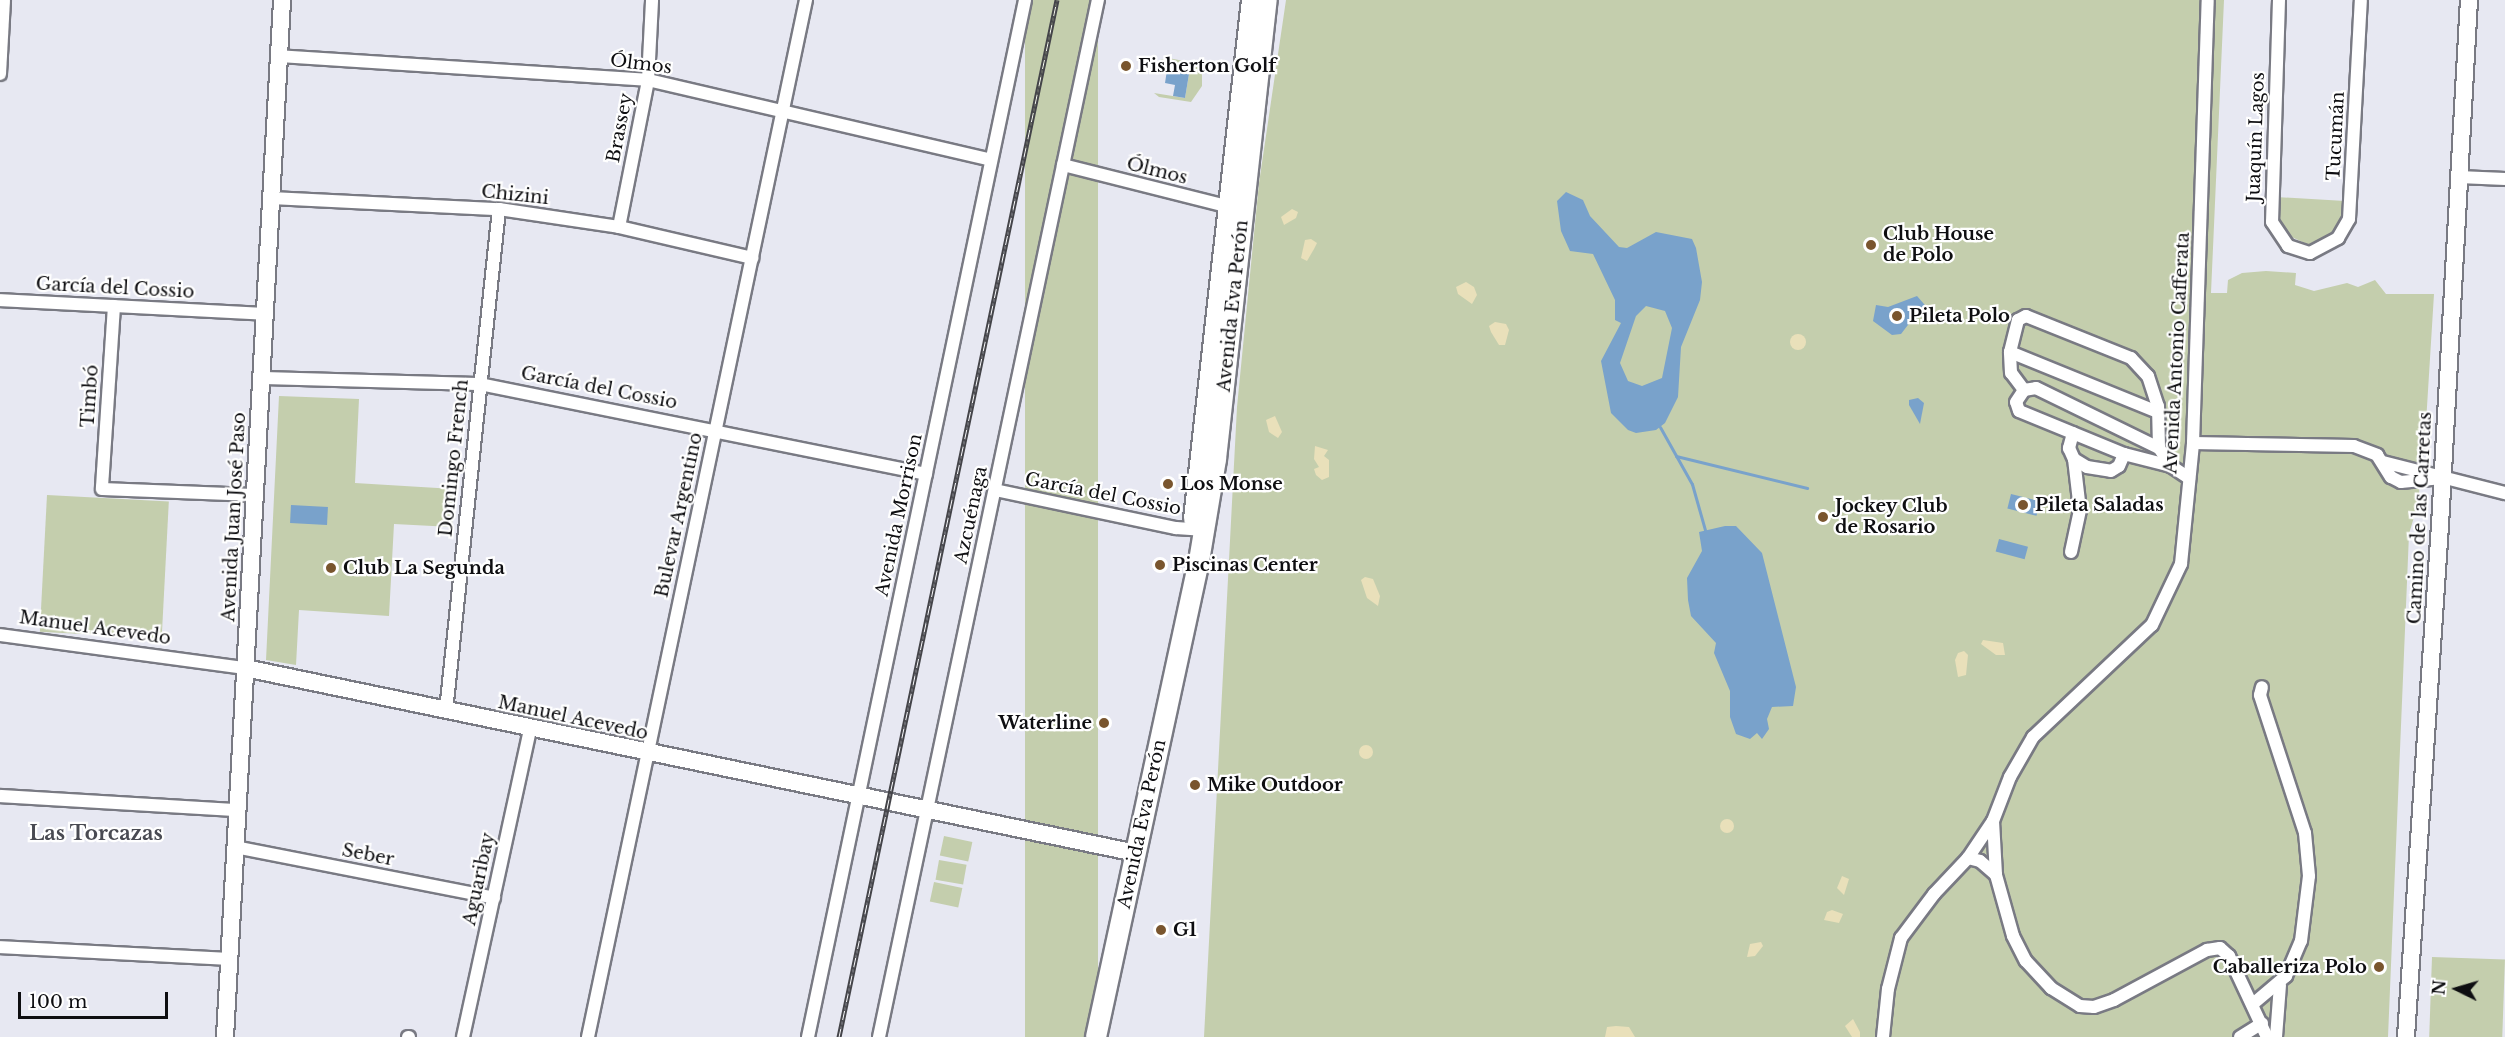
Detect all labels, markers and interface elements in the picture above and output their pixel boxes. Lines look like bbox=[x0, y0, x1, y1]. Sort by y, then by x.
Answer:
street label: Ólmos bbox=[609, 50, 673, 78]
place label: Fisherton Golf bbox=[1138, 55, 1276, 77]
marker: Fisherton Golf bbox=[1119, 59, 1133, 73]
street label: Juaquín Lagos bbox=[2243, 72, 2269, 202]
street label: Brassey bbox=[603, 91, 637, 165]
street label: Tucumán bbox=[2323, 91, 2349, 181]
street label: Ólmos bbox=[1124, 153, 1190, 189]
street label: Chizini bbox=[480, 181, 550, 209]
street label: Avenida Eva Perón bbox=[1213, 219, 1253, 393]
place label: Club House de Polo bbox=[1883, 224, 1994, 266]
street label: Avenida Antonio Cafferata bbox=[2160, 231, 2194, 475]
marker: Club House de Polo bbox=[1864, 238, 1878, 252]
street label: García del Cossio bbox=[35, 273, 195, 303]
place label: Pileta Polo bbox=[1909, 305, 2010, 327]
marker: Pileta Polo bbox=[1890, 309, 1904, 323]
street label: García del Cossio bbox=[519, 362, 679, 414]
street label: Timbó bbox=[77, 364, 103, 428]
street label: Domingo French bbox=[435, 378, 473, 538]
street label: Camino de las Carretas bbox=[2404, 411, 2436, 625]
street label: Avenida Juan José Paso bbox=[218, 412, 250, 622]
street label: Bulevar Argentino bbox=[651, 430, 707, 600]
street label: Avenida Morrison bbox=[871, 431, 927, 599]
street label: Azcuénaga bbox=[950, 464, 992, 566]
street label: García del Cossio bbox=[1023, 468, 1183, 520]
place label: Los Monse bbox=[1180, 473, 1283, 495]
marker: Los Monse bbox=[1161, 477, 1175, 491]
place label: Pileta Saladas bbox=[2035, 494, 2164, 516]
place label: Jockey Club de Rosario bbox=[1835, 496, 1948, 538]
marker: Pileta Saladas bbox=[2016, 498, 2030, 512]
marker: Jockey Club de Rosario bbox=[1816, 510, 1830, 524]
place label: Piscinas Center bbox=[1172, 554, 1318, 576]
place label: Club La Segunda bbox=[343, 557, 505, 579]
marker: Piscinas Center bbox=[1153, 558, 1167, 572]
marker: Club La Segunda bbox=[324, 561, 338, 575]
street label: Manuel Acevedo bbox=[17, 607, 173, 649]
street label: Manuel Acevedo bbox=[496, 691, 650, 745]
place label: Waterline bbox=[998, 712, 1092, 734]
marker: Waterline bbox=[1097, 716, 1111, 730]
street label: Avenida Eva Perón bbox=[1113, 737, 1171, 911]
place label: Mike Outdoor bbox=[1207, 774, 1343, 796]
marker: Mike Outdoor bbox=[1188, 778, 1202, 792]
district label: Las Torcazas bbox=[29, 821, 163, 845]
street label: Aguaribay bbox=[459, 831, 499, 927]
street label: Seber bbox=[340, 839, 396, 871]
place label: G1 bbox=[1173, 919, 1197, 941]
marker: G1 bbox=[1154, 923, 1168, 937]
place label: Caballeriza Polo bbox=[2213, 956, 2367, 978]
north arrow bbox=[2427, 959, 2487, 1019]
marker: Caballeriza Polo bbox=[2372, 960, 2386, 974]
text: N bbox=[2428, 979, 2450, 996]
scale bar bbox=[21, 980, 171, 1018]
text: 100 m bbox=[29, 991, 87, 1013]

